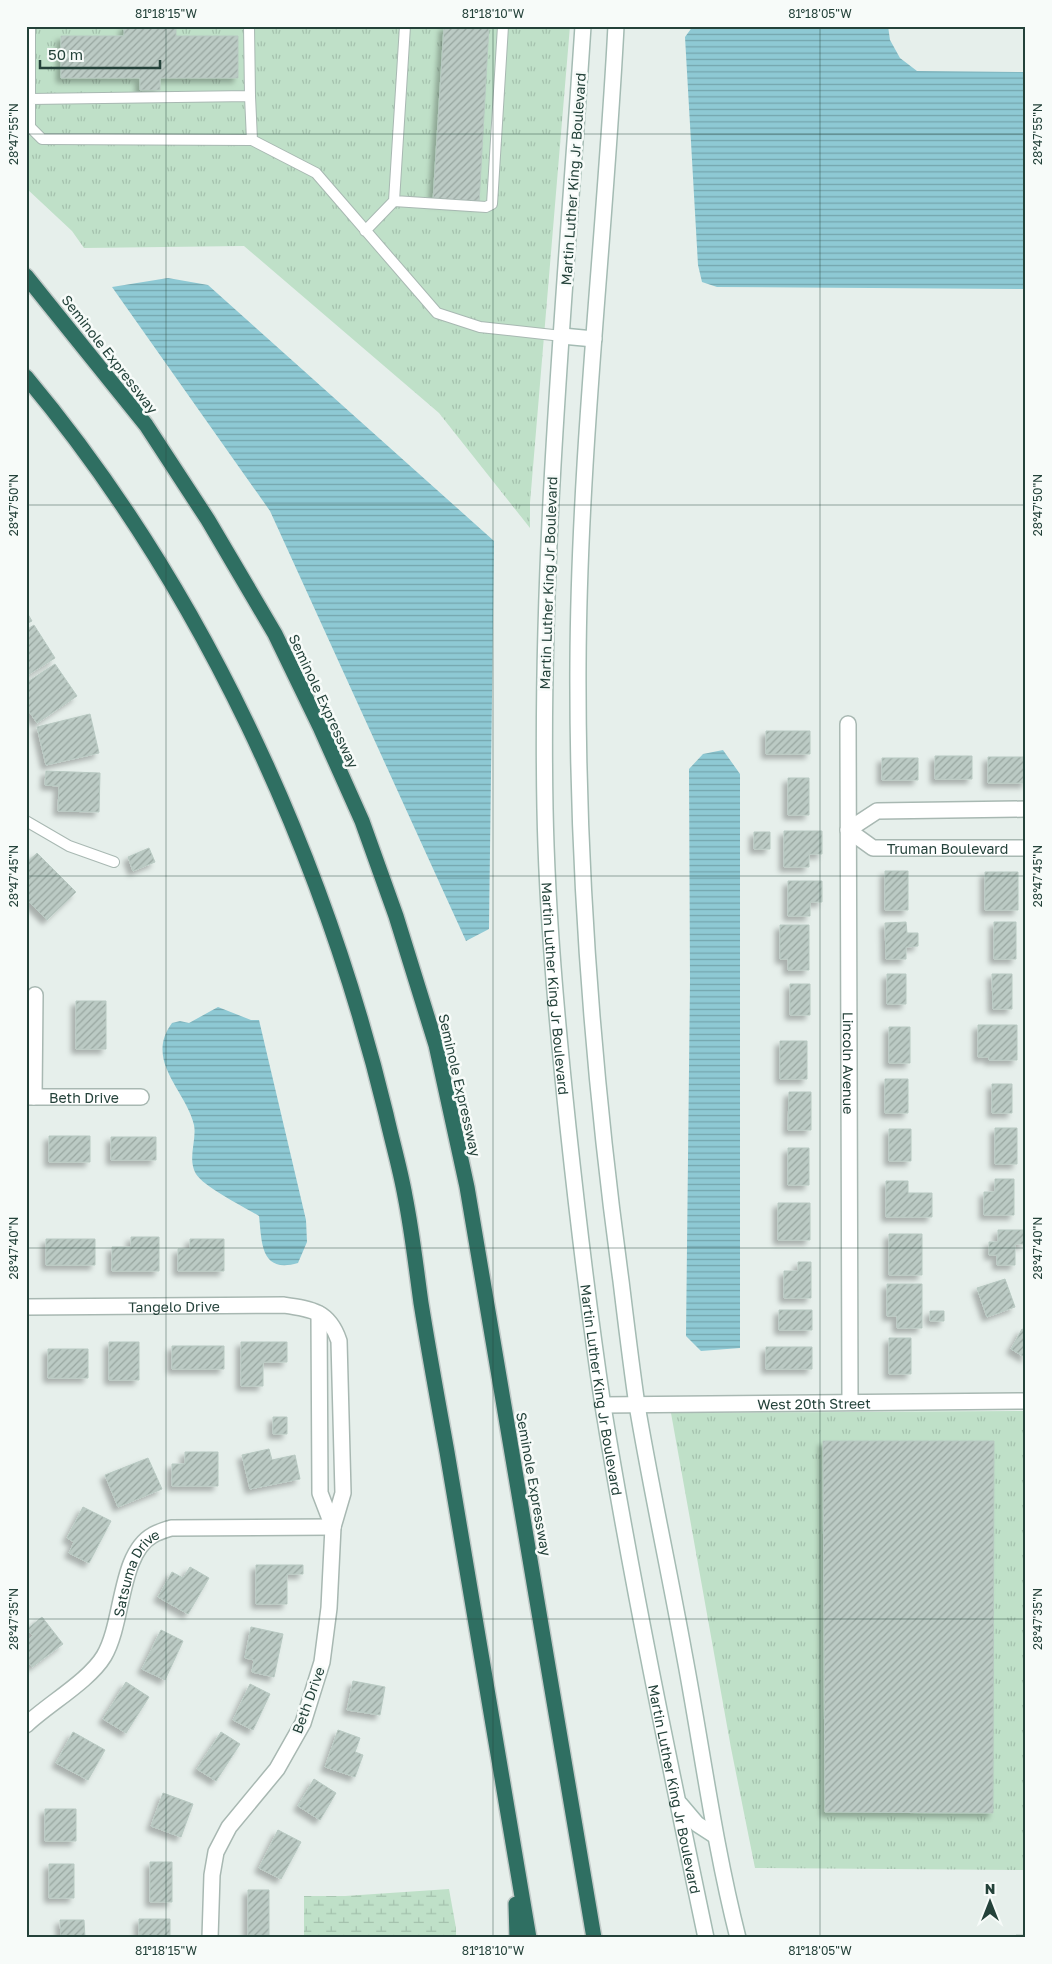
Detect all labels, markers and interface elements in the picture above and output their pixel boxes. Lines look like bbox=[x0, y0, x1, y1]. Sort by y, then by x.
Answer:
text: 81°18'15"W bbox=[135, 6, 197, 21]
text: 81°18'10"W bbox=[462, 6, 525, 21]
text: 81°18'05"W bbox=[788, 6, 852, 21]
scale bar bbox=[40, 38, 160, 70]
text: 50 m bbox=[48, 45, 83, 63]
street label: Martin Luther King Jr Boulevard bbox=[557, 72, 589, 286]
text: 28°47'55"N bbox=[6, 103, 21, 165]
text: 28°47'55"N bbox=[1030, 103, 1045, 165]
street label: Seminole Expressway bbox=[58, 291, 162, 417]
text: 28°47'50"N bbox=[6, 474, 21, 536]
text: 28°47'50"N bbox=[1030, 474, 1045, 536]
street label: Martin Luther King Jr Boulevard bbox=[536, 476, 560, 690]
street label: Seminole Expressway bbox=[285, 631, 363, 771]
street label: Truman Boulevard bbox=[887, 840, 1008, 857]
text: 28°47'45"N bbox=[6, 845, 21, 907]
text: 28°47'45"N bbox=[1030, 845, 1045, 907]
street label: Martin Luther King Jr Boulevard bbox=[539, 882, 573, 1096]
street label: Seminole Expressway bbox=[435, 1012, 485, 1158]
street label: Lincoln Avenue bbox=[840, 1012, 858, 1114]
street label: Beth Drive bbox=[49, 1089, 119, 1106]
text: 28°47'40"N bbox=[6, 1217, 21, 1279]
text: 28°47'40"N bbox=[1030, 1217, 1045, 1279]
street label: Martin Luther King Jr Boulevard bbox=[578, 1283, 627, 1497]
street label: Tangelo Drive bbox=[128, 1297, 220, 1315]
street label: West 20th Street bbox=[757, 1394, 871, 1412]
street label: Seminole Expressway bbox=[513, 1411, 555, 1557]
street label: Satsuma Drive bbox=[109, 1525, 162, 1618]
text: 28°47'35"N bbox=[6, 1588, 21, 1650]
text: 28°47'35"N bbox=[1030, 1588, 1045, 1650]
street label: Beth Drive bbox=[288, 1664, 328, 1736]
street label: Martin Luther King Jr Boulevard bbox=[646, 1683, 705, 1895]
north arrow bbox=[964, 1876, 1014, 1926]
text: N bbox=[985, 1880, 995, 1897]
text: 81°18'15"W bbox=[135, 1943, 197, 1958]
text: 81°18'10"W bbox=[462, 1943, 525, 1958]
text: 81°18'05"W bbox=[788, 1943, 852, 1958]

